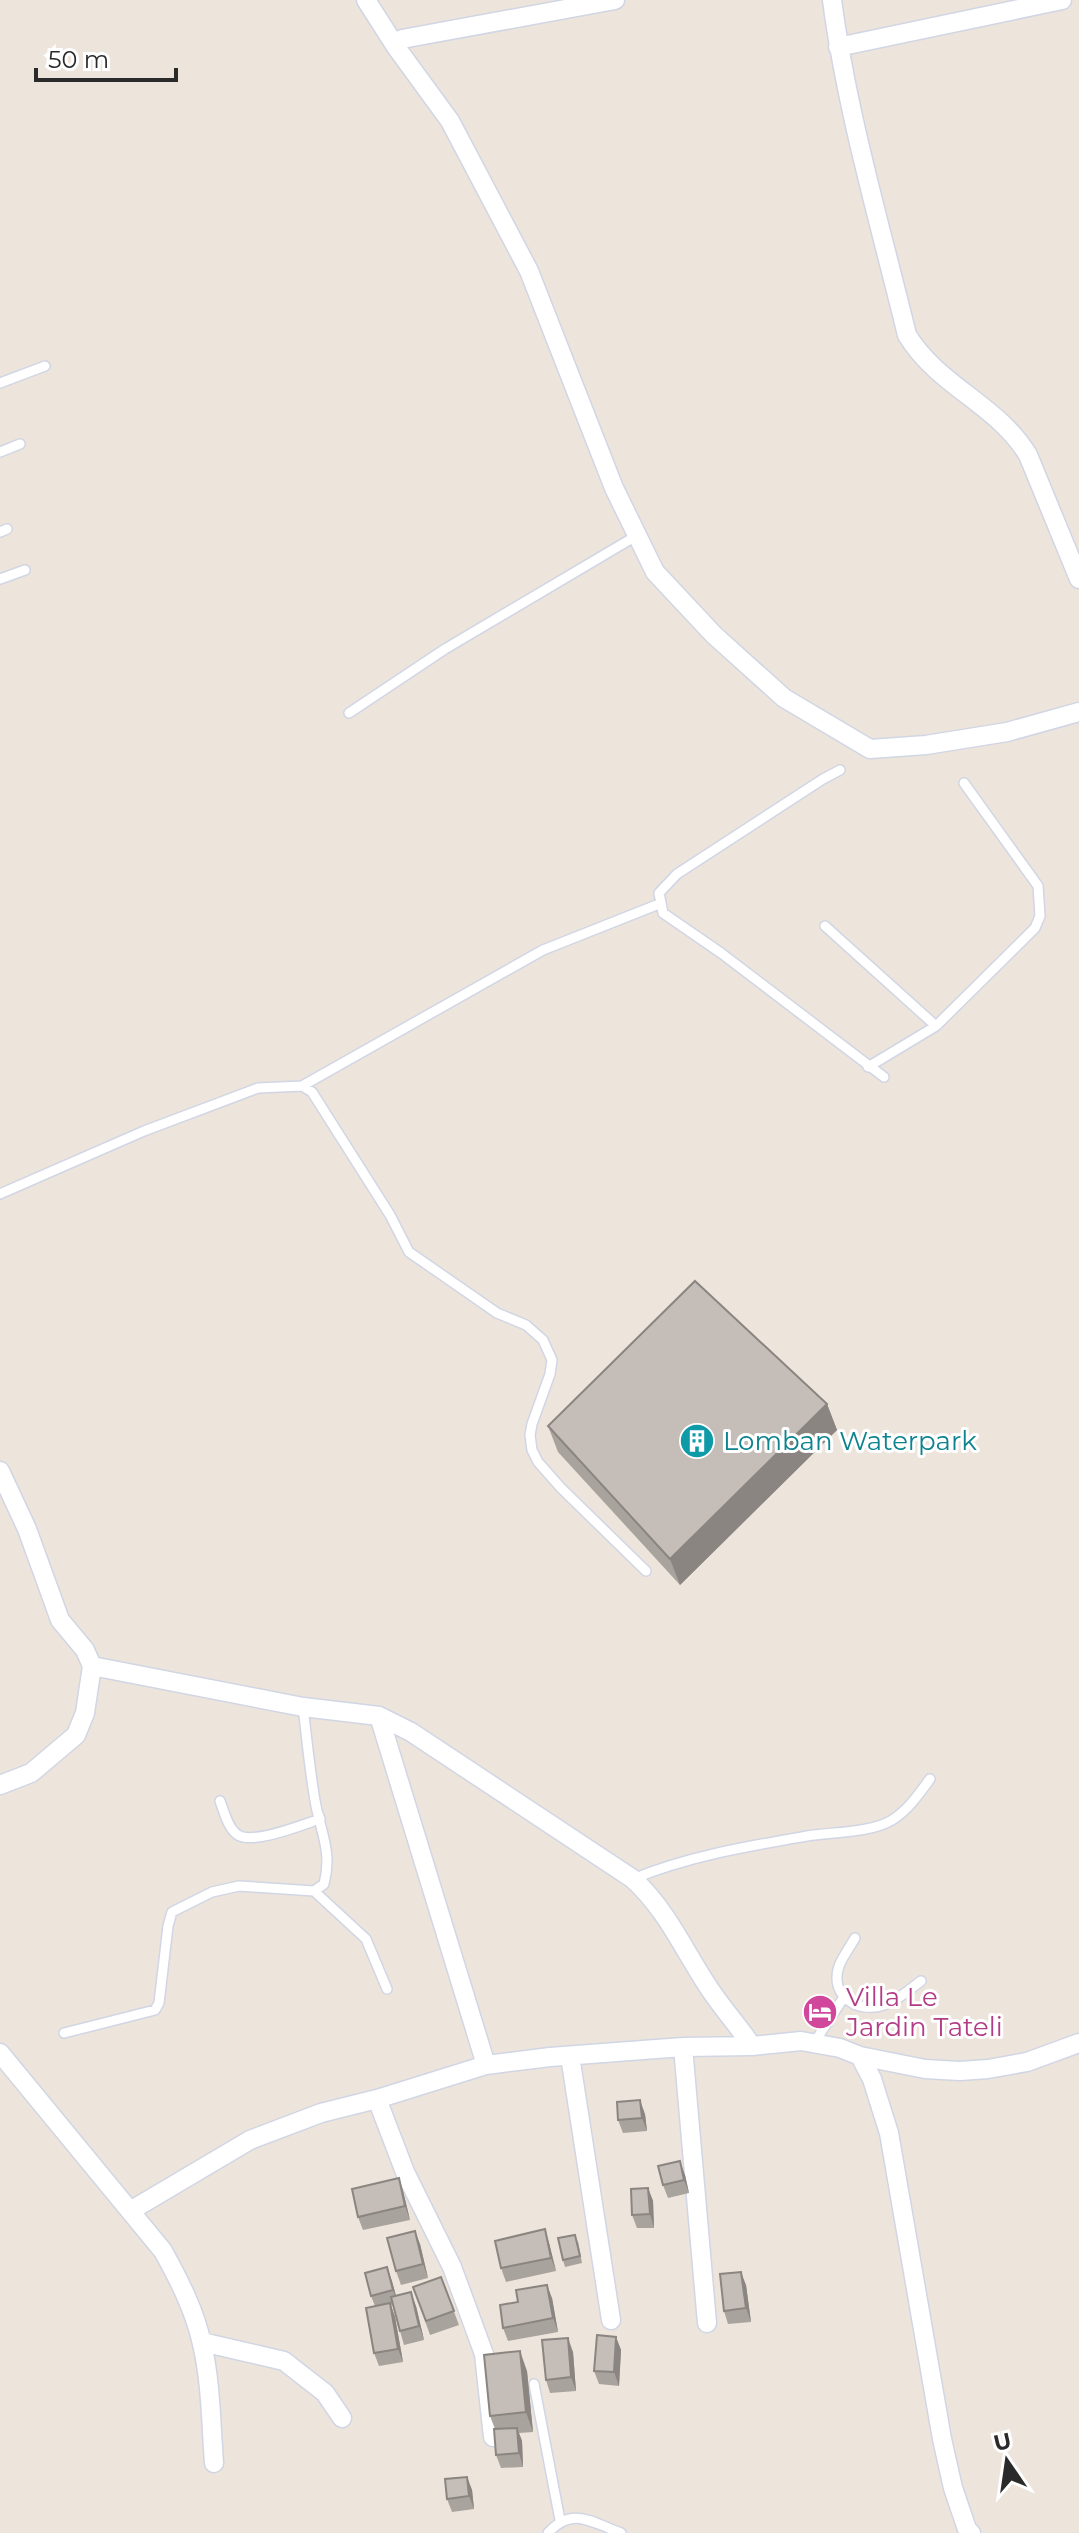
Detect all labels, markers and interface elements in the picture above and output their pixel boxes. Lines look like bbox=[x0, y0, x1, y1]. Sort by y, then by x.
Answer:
scale bar bbox=[36, 32, 176, 82]
text: 50 m bbox=[48, 45, 109, 74]
building icon: Lomban Waterpark bbox=[678, 1422, 716, 1460]
place label: Lomban Waterpark bbox=[723, 1425, 977, 1457]
place label: Villa Le Jardin Tateli bbox=[845, 1981, 1003, 2043]
hotel icon: Villa Le Jardin Tateli bbox=[801, 1993, 839, 2031]
north arrow bbox=[967, 2421, 1047, 2501]
text: U bbox=[991, 2427, 1014, 2457]

